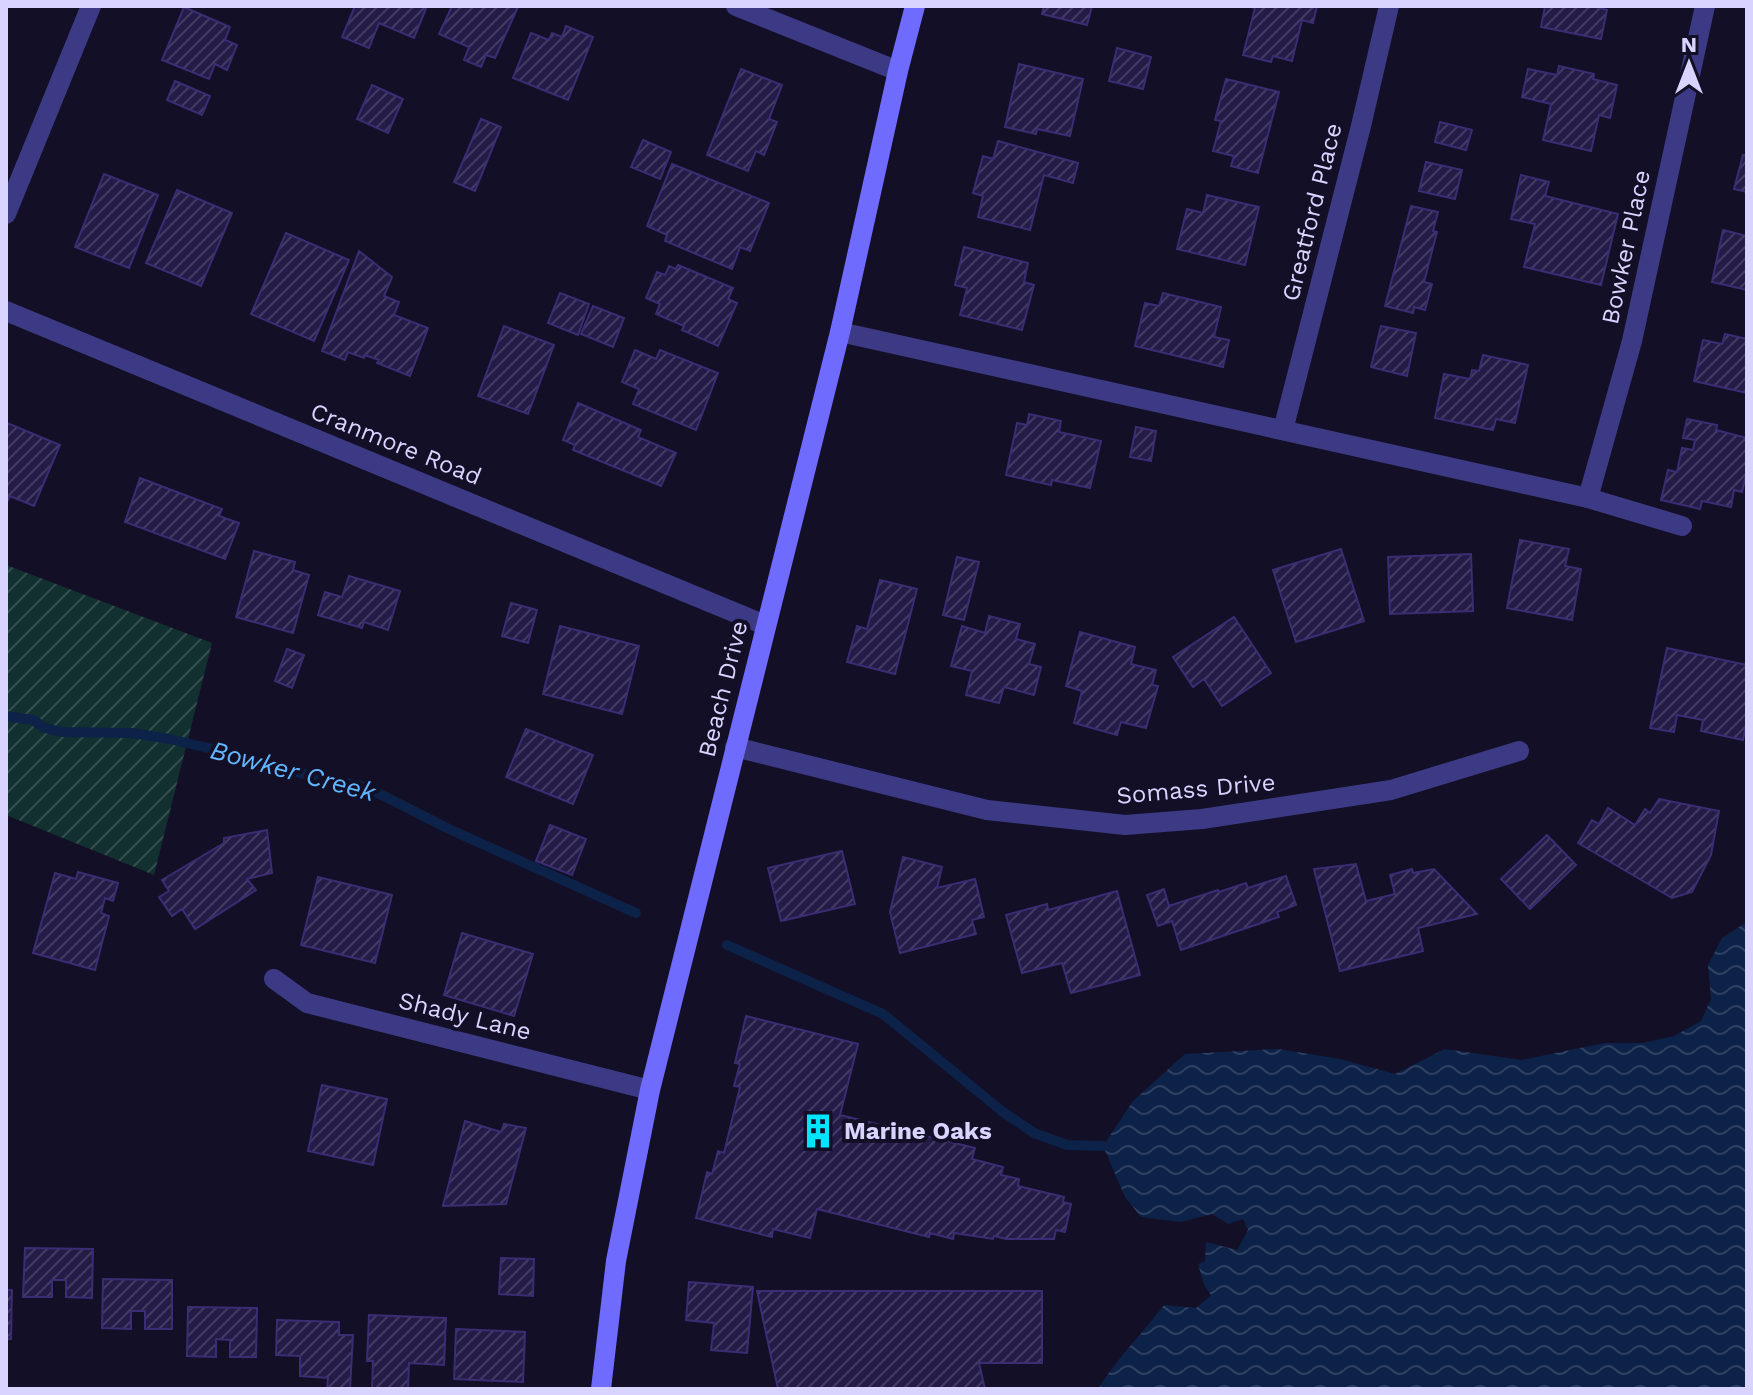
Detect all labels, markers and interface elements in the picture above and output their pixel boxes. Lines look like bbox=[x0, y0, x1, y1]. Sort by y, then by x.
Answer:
north arrow bbox=[1649, 24, 1729, 104]
text: N bbox=[1681, 32, 1697, 57]
street label: Greatford Place bbox=[1276, 120, 1348, 304]
street label: Bowker Place bbox=[1596, 167, 1656, 327]
street label: Cranmore Road bbox=[307, 397, 485, 491]
street label: Beach Drive bbox=[693, 618, 753, 760]
water label: Bowker Creek bbox=[207, 735, 380, 808]
street label: Somass Drive bbox=[1115, 768, 1277, 810]
street label: Shady Lane bbox=[396, 986, 534, 1046]
building icon: Marine Oaks bbox=[799, 1112, 837, 1150]
place label: Marine Oaks bbox=[844, 1117, 992, 1145]

